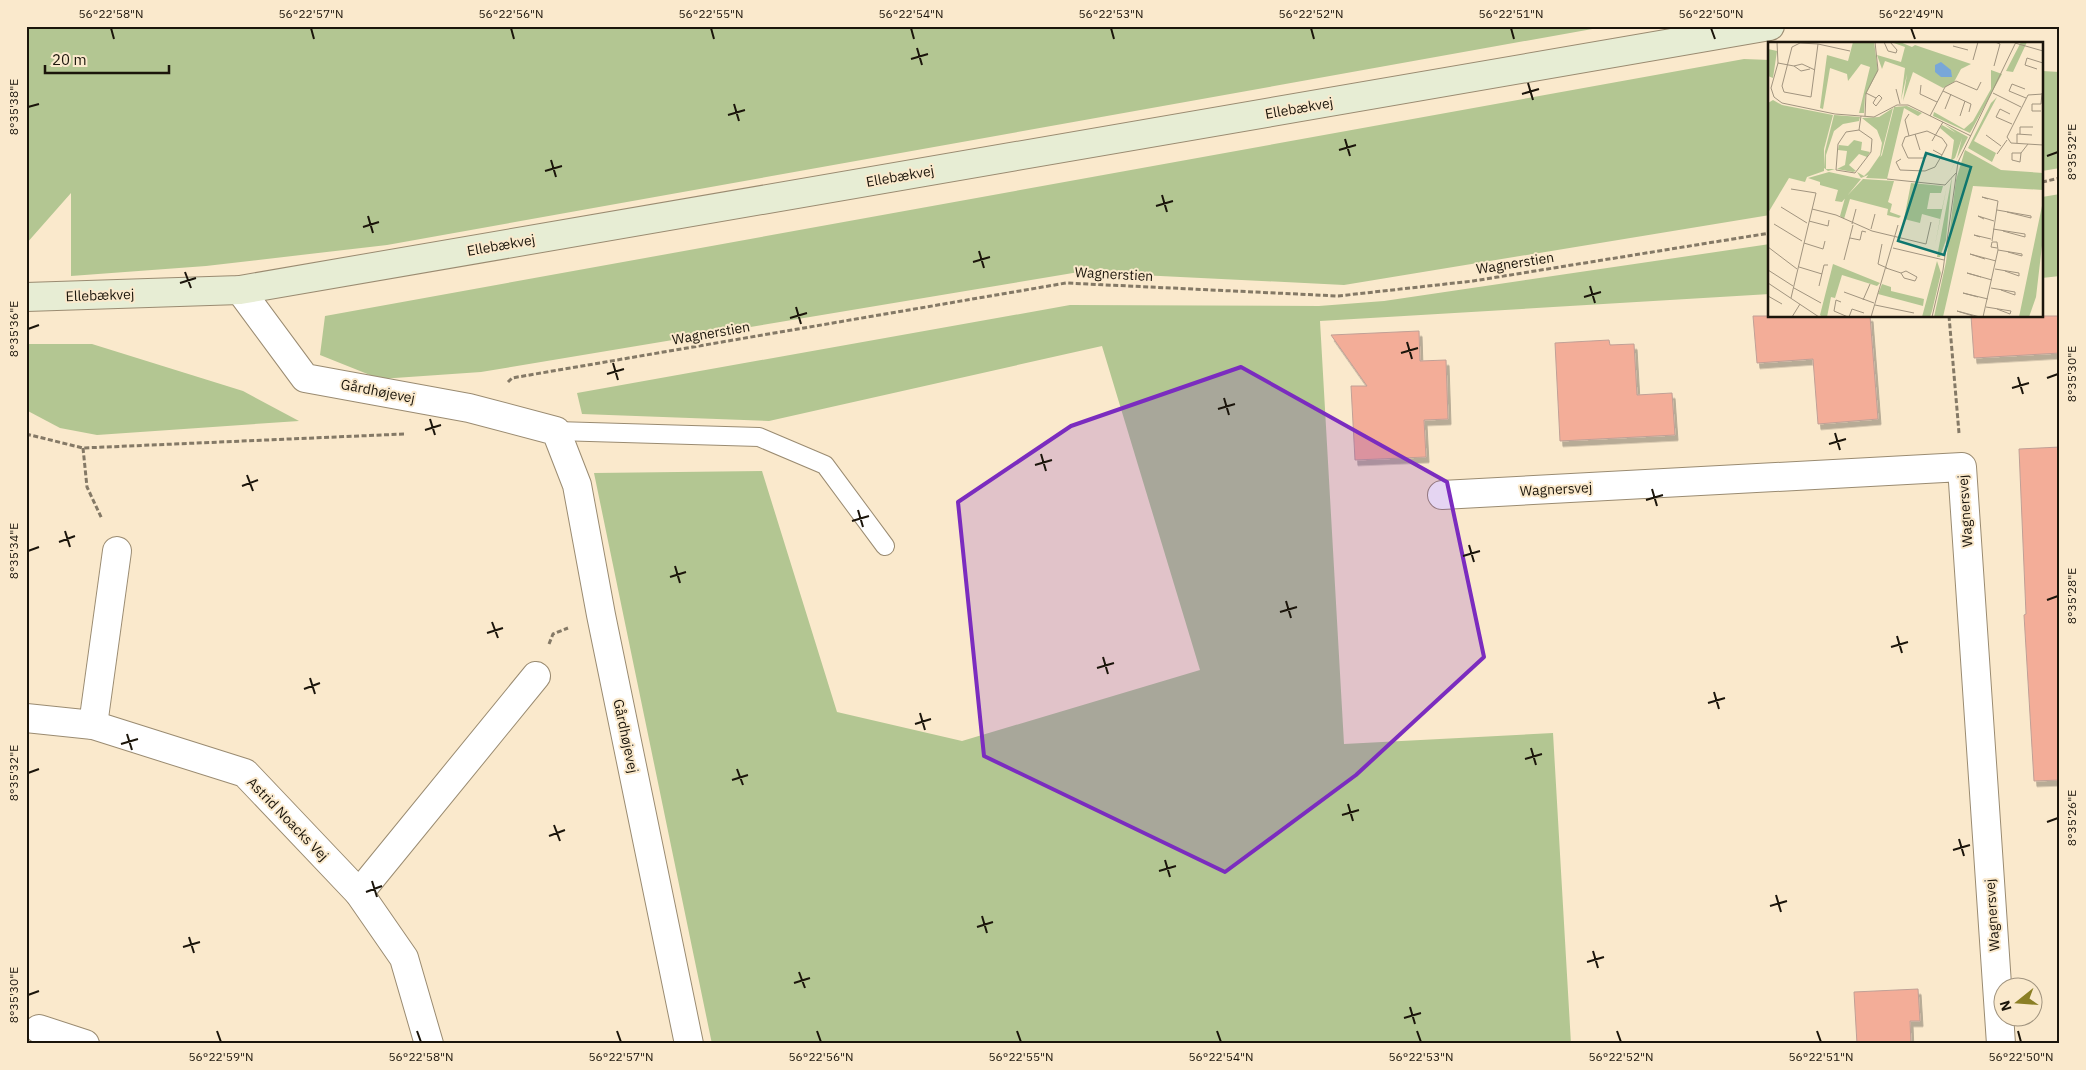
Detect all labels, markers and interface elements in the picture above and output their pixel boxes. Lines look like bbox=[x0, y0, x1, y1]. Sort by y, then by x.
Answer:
text: 56°22'58"N bbox=[78, 6, 144, 21]
text: 56°22'57"N bbox=[278, 6, 344, 21]
text: 56°22'56"N bbox=[478, 6, 544, 21]
text: 56°22'55"N bbox=[678, 6, 744, 21]
text: 56°22'54"N bbox=[878, 6, 944, 21]
text: 56°22'53"N bbox=[1078, 6, 1144, 21]
text: 56°22'52"N bbox=[1278, 6, 1344, 21]
text: 56°22'51"N bbox=[1478, 6, 1544, 21]
text: 56°22'50"N bbox=[1678, 6, 1744, 21]
text: 56°22'49"N bbox=[1878, 6, 1944, 21]
scale bar bbox=[45, 42, 169, 74]
inset map bbox=[1768, 42, 2044, 318]
text: 20 m bbox=[52, 50, 87, 69]
text: 8°35'38"E bbox=[6, 79, 21, 135]
street label: Ellebækvej bbox=[1264, 93, 1334, 123]
text: 8°35'32"E bbox=[2064, 124, 2079, 180]
street label: Ellebækvej bbox=[865, 161, 935, 191]
street label: Ellebækvej bbox=[466, 230, 536, 260]
street label: Wagnerstien bbox=[1475, 248, 1555, 278]
street label: Wagnerstien bbox=[1074, 263, 1154, 285]
street label: Ellebækvej bbox=[65, 285, 135, 305]
text: 8°35'36"E bbox=[6, 301, 21, 357]
street label: Wagnerstien bbox=[671, 317, 751, 349]
text: 8°35'30"E bbox=[2064, 346, 2079, 402]
street label: Gårdhøjevej bbox=[339, 375, 417, 407]
street label: Wagnersvej bbox=[1953, 474, 1977, 548]
street label: Wagnersvej bbox=[1519, 478, 1593, 500]
text: 8°35'34"E bbox=[6, 523, 21, 579]
text: 8°35'28"E bbox=[2064, 568, 2079, 624]
street label: Gårdhøjevej bbox=[609, 697, 643, 775]
text: 8°35'32"E bbox=[6, 745, 21, 801]
street label: Astrid Noacks Vej bbox=[243, 773, 333, 865]
text: 8°35'26"E bbox=[2064, 790, 2079, 846]
street label: Wagnersvej bbox=[1980, 878, 2004, 952]
text: 8°35'30"E bbox=[6, 967, 21, 1023]
north arrow bbox=[1994, 978, 2044, 1028]
text: N bbox=[1995, 998, 2016, 1013]
text: 56°22'59"N bbox=[188, 1049, 254, 1064]
text: 56°22'58"N bbox=[388, 1049, 454, 1064]
text: 56°22'57"N bbox=[588, 1049, 654, 1064]
text: 56°22'56"N bbox=[788, 1049, 854, 1064]
text: 56°22'55"N bbox=[988, 1049, 1054, 1064]
text: 56°22'54"N bbox=[1188, 1049, 1254, 1064]
text: 56°22'53"N bbox=[1388, 1049, 1454, 1064]
text: 56°22'52"N bbox=[1588, 1049, 1654, 1064]
text: 56°22'51"N bbox=[1788, 1049, 1854, 1064]
text: 56°22'50"N bbox=[1988, 1049, 2054, 1064]

